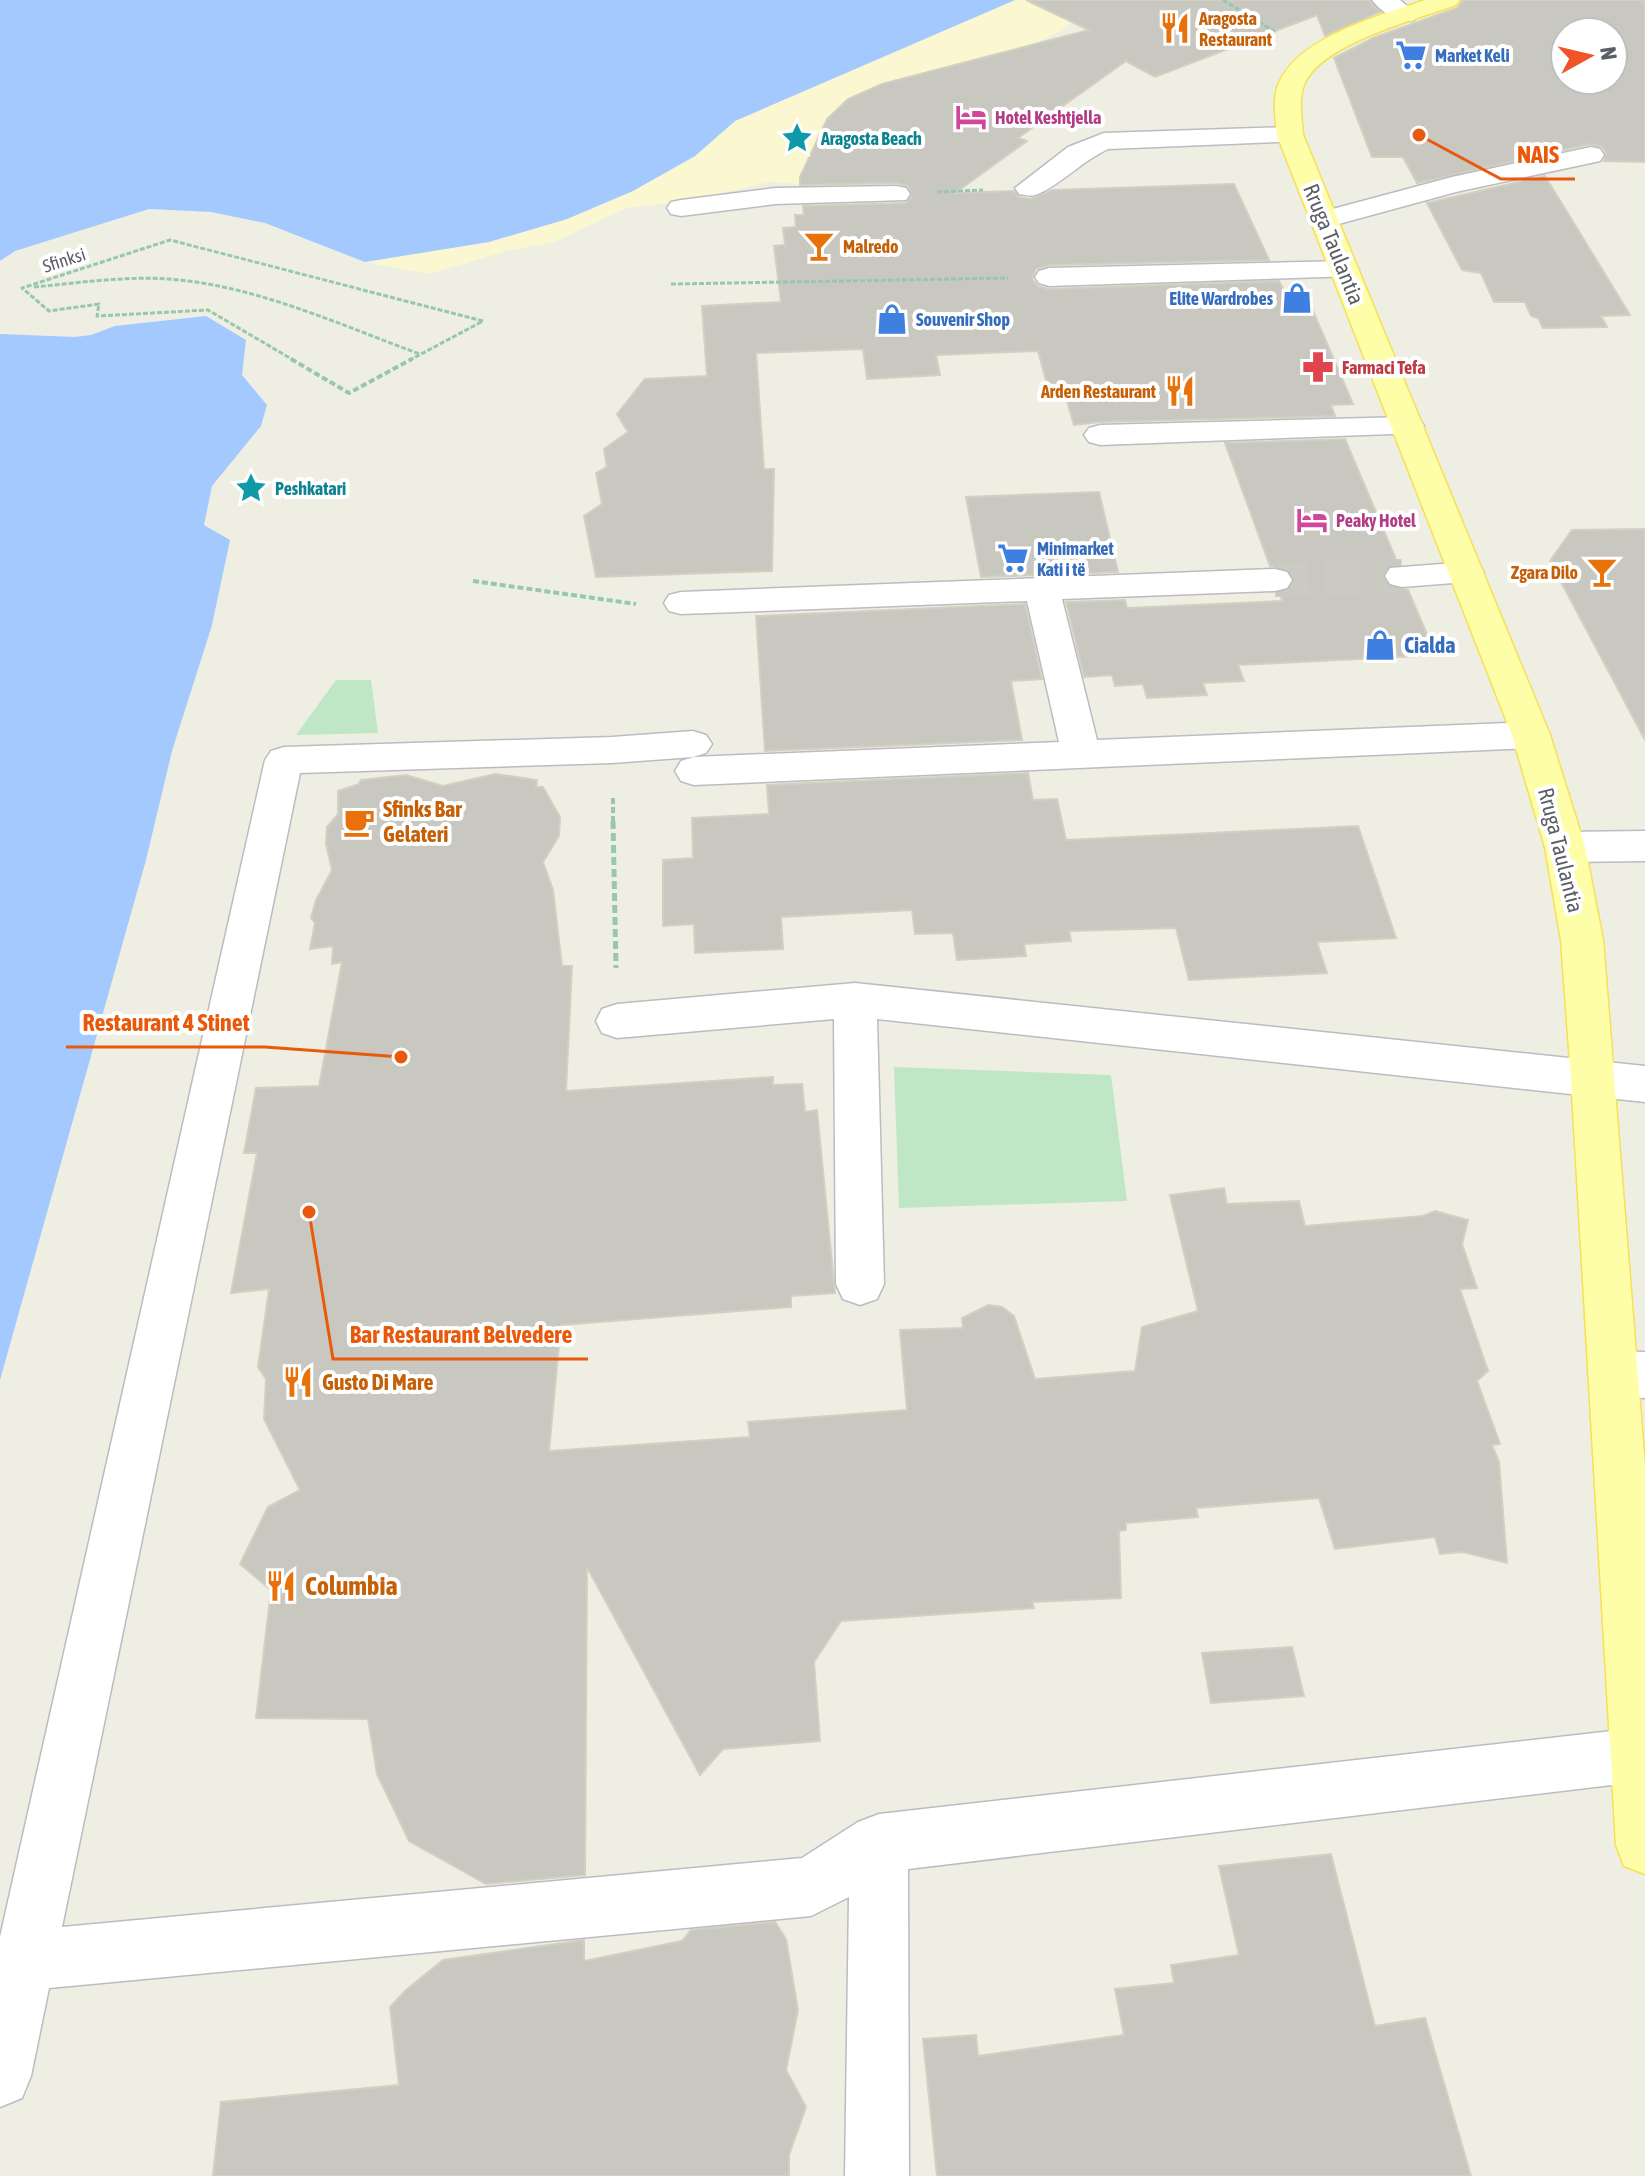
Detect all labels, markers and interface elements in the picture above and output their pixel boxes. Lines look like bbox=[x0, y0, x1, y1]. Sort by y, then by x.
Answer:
place label: Aragosta Restaurant bbox=[1198, 8, 1273, 50]
restaurant icon: Aragosta Restaurant bbox=[1158, 11, 1192, 45]
north arrow bbox=[1549, 16, 1629, 96]
supermarket icon: Market Keli bbox=[1394, 38, 1428, 72]
place label: Market Keli bbox=[1435, 45, 1510, 66]
text: N bbox=[1595, 45, 1623, 61]
hotel icon: Hotel Keshtjella bbox=[954, 100, 988, 134]
place label: Hotel Keshtjella bbox=[995, 107, 1101, 128]
place icon: Aragosta Beach bbox=[780, 121, 814, 155]
place label: Aragosta Beach bbox=[820, 128, 922, 149]
callout: NAIS bbox=[1501, 131, 1575, 179]
text: NAIS bbox=[1517, 141, 1559, 168]
street label: Rruga Taulantia bbox=[1298, 180, 1370, 308]
bar icon: Malredo bbox=[802, 229, 836, 263]
place label: Malredo bbox=[843, 236, 899, 257]
street label: Sfinksi bbox=[40, 243, 88, 277]
shop icon: Elite Wardrobes bbox=[1280, 281, 1314, 315]
place label: Elite Wardrobes bbox=[1169, 288, 1274, 309]
shop icon: Souvenir Shop bbox=[875, 302, 909, 336]
place label: Souvenir Shop bbox=[916, 309, 1010, 330]
pharmacy icon: Farmaci Tefa bbox=[1301, 350, 1335, 384]
place label: Farmaci Tefa bbox=[1342, 357, 1426, 378]
restaurant icon: Arden Restaurant bbox=[1163, 374, 1197, 408]
place label: Arden Restaurant bbox=[1040, 381, 1157, 402]
place icon: Peshkatari bbox=[234, 471, 268, 505]
place label: Peshkatari bbox=[275, 478, 346, 499]
hotel icon: Peaky Hotel bbox=[1295, 503, 1329, 537]
place label: Peaky Hotel bbox=[1336, 510, 1416, 531]
place label: Minimarket Kati i të bbox=[1037, 538, 1114, 580]
supermarket icon: Minimarket Kati i të bbox=[996, 541, 1030, 575]
bar icon: Zgara Dilo bbox=[1585, 555, 1619, 589]
place label: Zgara Dilo bbox=[1511, 562, 1578, 583]
shop icon: Cialda bbox=[1363, 628, 1397, 662]
place label: Cialda bbox=[1404, 632, 1455, 658]
street label: Rruga Taulantia bbox=[1533, 785, 1589, 915]
place label: Sfinks Bar Gelateri bbox=[383, 796, 462, 847]
cafe icon: Sfinks Bar Gelateri bbox=[342, 805, 376, 839]
callout: Restaurant 4 Stinet bbox=[66, 999, 265, 1047]
text: Restaurant 4 Stinet bbox=[82, 1009, 250, 1036]
callout: Bar Restaurant Belvedere bbox=[333, 1311, 588, 1359]
text: Bar Restaurant Belvedere bbox=[350, 1321, 572, 1348]
restaurant icon: Gusto Di Mare bbox=[281, 1365, 315, 1399]
place label: Gusto Di Mare bbox=[322, 1369, 433, 1395]
restaurant icon: Columbia bbox=[264, 1569, 298, 1603]
place label: Columbia bbox=[305, 1571, 397, 1601]

